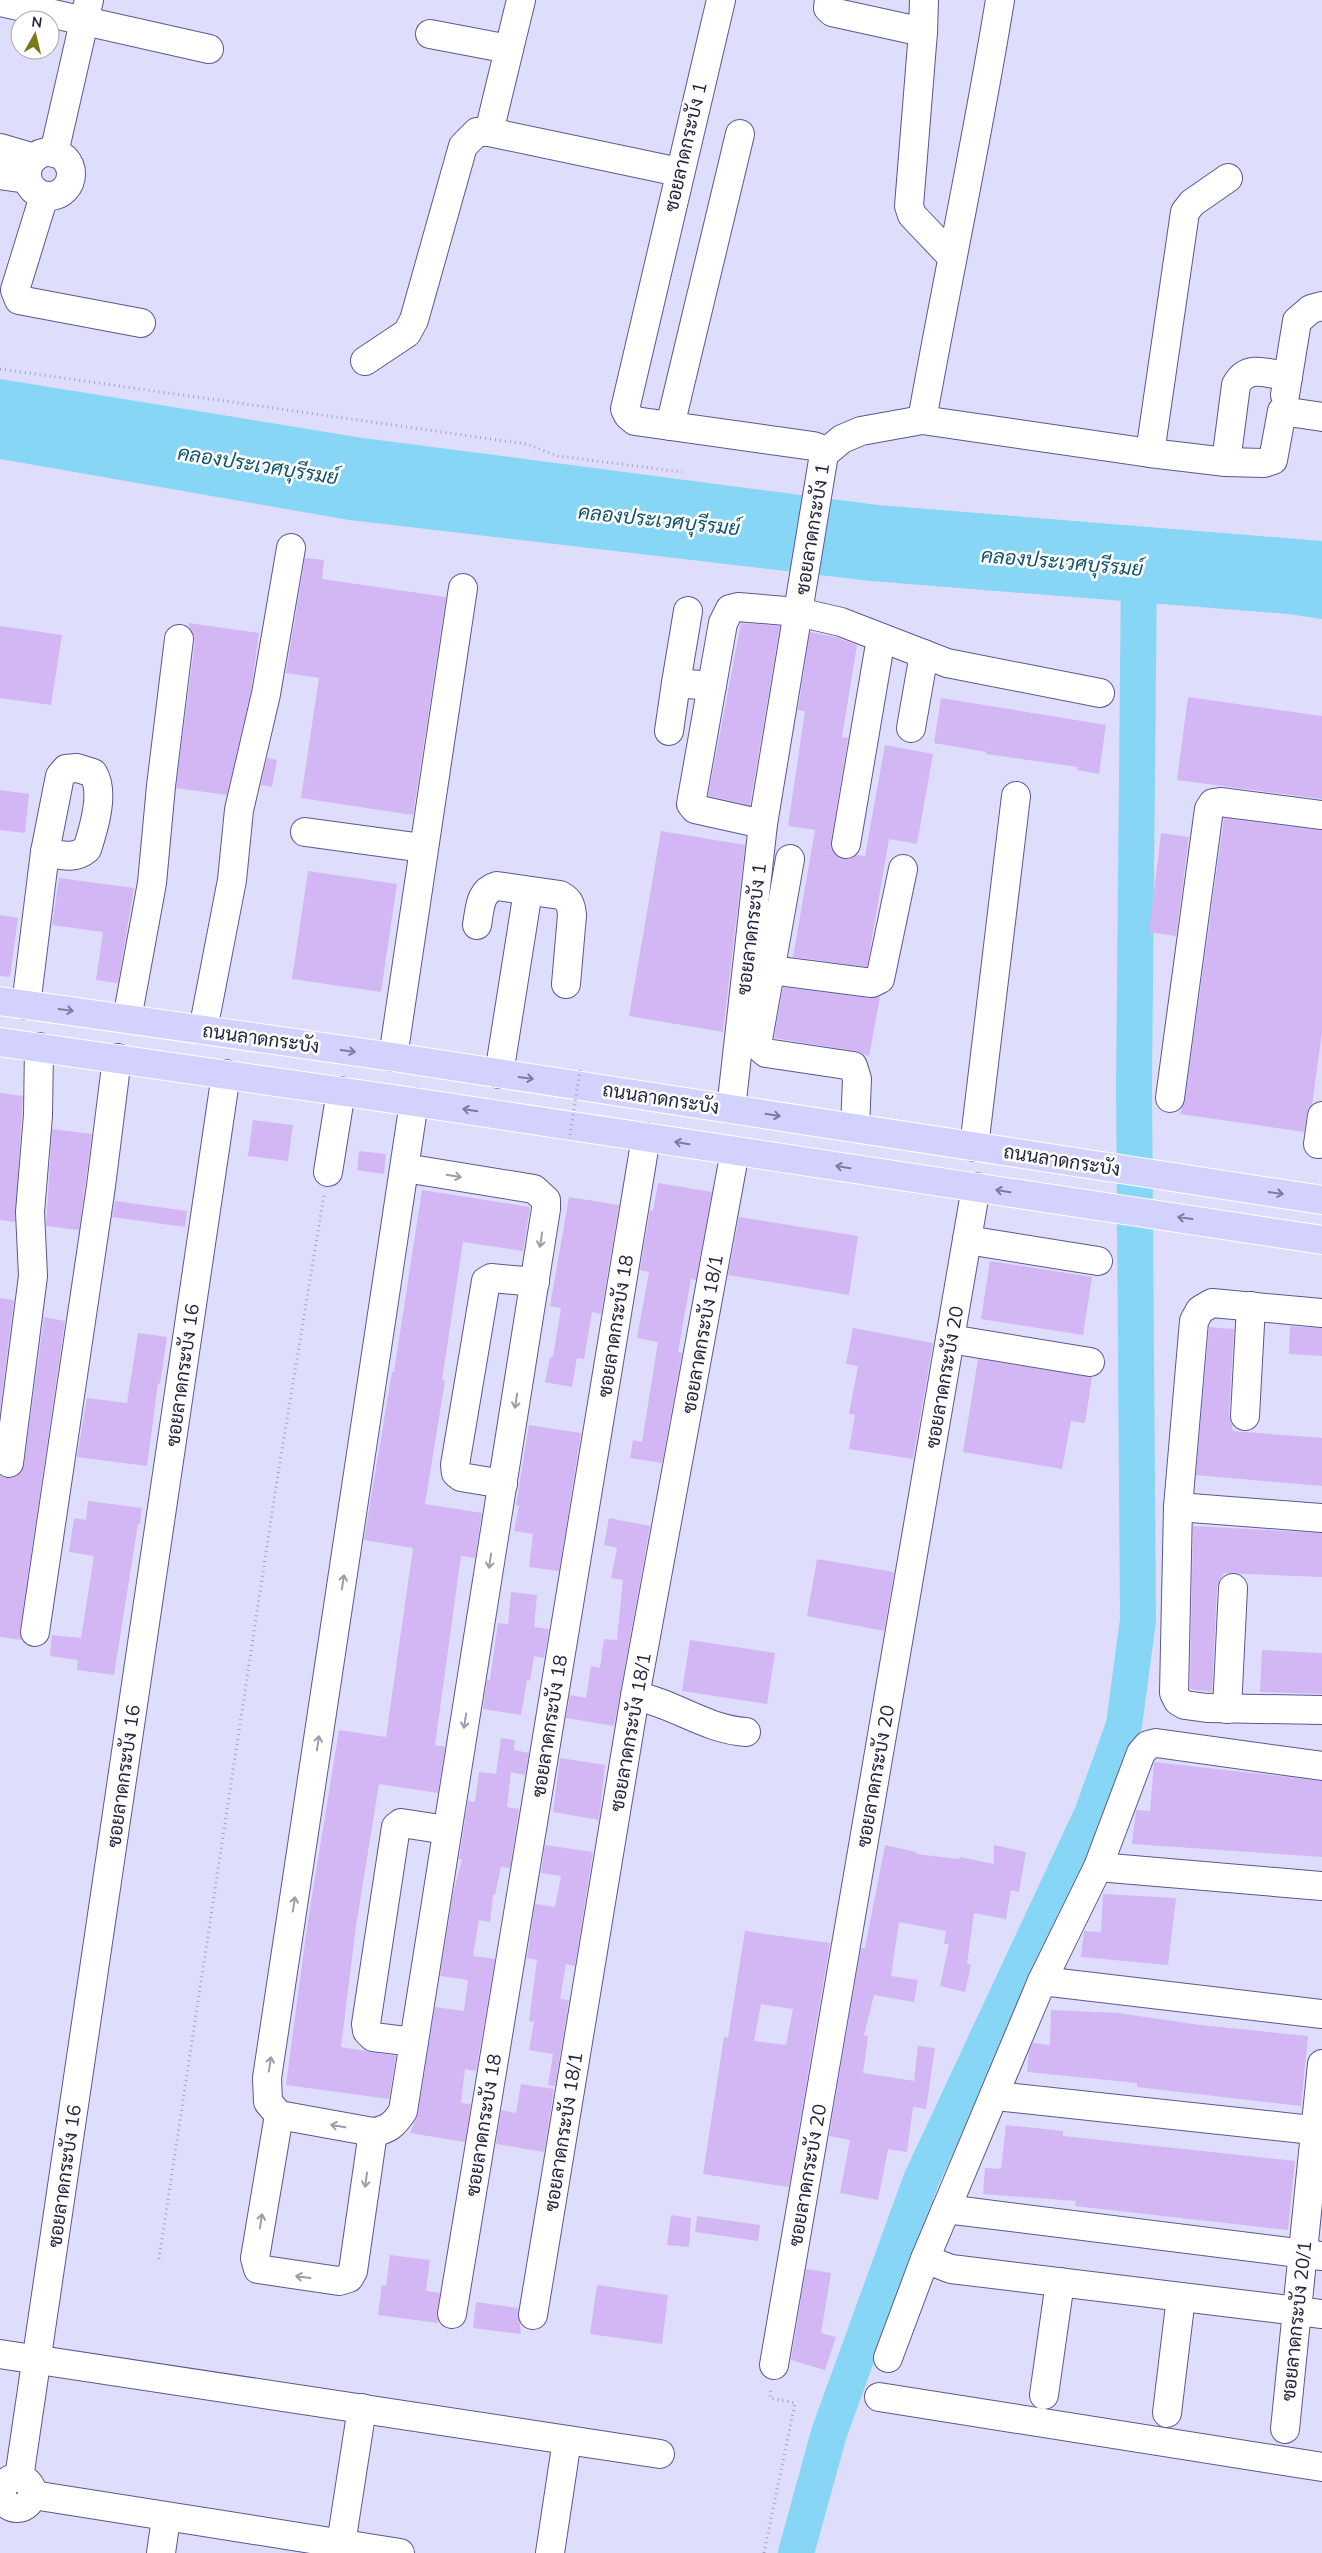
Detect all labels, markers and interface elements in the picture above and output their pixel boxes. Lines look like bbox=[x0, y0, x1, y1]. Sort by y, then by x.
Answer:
north arrow bbox=[10, 10, 60, 60]
text: N bbox=[30, 12, 43, 32]
street label: ซอยลาดกระบัง 1 bbox=[658, 80, 712, 214]
water label: คลองประเวศบุรีรมย์ bbox=[176, 438, 343, 492]
street label: ซอยลาดกระบัง 1 bbox=[790, 462, 834, 596]
water label: คลองประเวศบุรีรมย์ bbox=[577, 498, 744, 543]
water label: คลองประเวศบุรีรมย์ bbox=[980, 541, 1147, 583]
street label: ซอยลาดกระบัง 1 bbox=[731, 862, 771, 996]
one-way arrow bbox=[57, 1005, 73, 1015]
street label: ถนนลาดกระบัง bbox=[201, 1018, 321, 1058]
one-way arrow bbox=[339, 1046, 355, 1056]
one-way arrow bbox=[517, 1073, 533, 1083]
street label: ถนนลาดกระบัง bbox=[601, 1077, 721, 1119]
one-way arrow bbox=[462, 1105, 478, 1115]
one-way arrow bbox=[764, 1111, 780, 1121]
one-way arrow bbox=[674, 1137, 690, 1147]
street label: ถนนลาดกระบัง bbox=[1002, 1139, 1122, 1181]
one-way arrow bbox=[835, 1162, 851, 1172]
one-way arrow bbox=[445, 1172, 461, 1182]
one-way arrow bbox=[996, 1186, 1012, 1196]
one-way arrow bbox=[1268, 1188, 1284, 1198]
one-way arrow bbox=[1178, 1213, 1194, 1223]
one-way arrow bbox=[536, 1232, 546, 1248]
street label: ซอยลาดกระบัง 18 bbox=[592, 1253, 638, 1399]
street label: ซอยลาดกระบัง 18/1 bbox=[676, 1253, 728, 1415]
street label: ซอยลาดกระบัง 16 bbox=[160, 1302, 204, 1448]
street label: ซอยลาดกระบัง 20 bbox=[920, 1304, 968, 1450]
one-way arrow bbox=[510, 1392, 520, 1408]
one-way arrow bbox=[485, 1553, 495, 1569]
one-way arrow bbox=[338, 1575, 348, 1591]
street label: ซอยลาดกระบัง 18/1 bbox=[604, 1651, 656, 1813]
street label: ซอยลาดกระบัง 18 bbox=[526, 1653, 572, 1799]
street label: ซอยลาดกระบัง 16 bbox=[101, 1703, 145, 1849]
street label: ซอยลาดกระบัง 20 bbox=[851, 1703, 899, 1849]
one-way arrow bbox=[459, 1713, 469, 1729]
one-way arrow bbox=[314, 1735, 324, 1751]
one-way arrow bbox=[289, 1896, 299, 1912]
street label: ซอยลาดกระบัง 18/1 bbox=[539, 2051, 587, 2213]
street label: ซอยลาดกระบัง 18 bbox=[460, 2052, 506, 2198]
one-way arrow bbox=[265, 2057, 275, 2073]
street label: ซอยลาดกระบัง 20 bbox=[783, 2102, 831, 2248]
street label: ซอยลาดกระบัง 16 bbox=[42, 2103, 86, 2249]
one-way arrow bbox=[331, 2120, 347, 2130]
one-way arrow bbox=[361, 2172, 371, 2188]
one-way arrow bbox=[257, 2213, 267, 2229]
street label: ซอยลาดกระบัง 20/1 bbox=[1276, 2240, 1316, 2402]
one-way arrow bbox=[296, 2272, 312, 2282]

